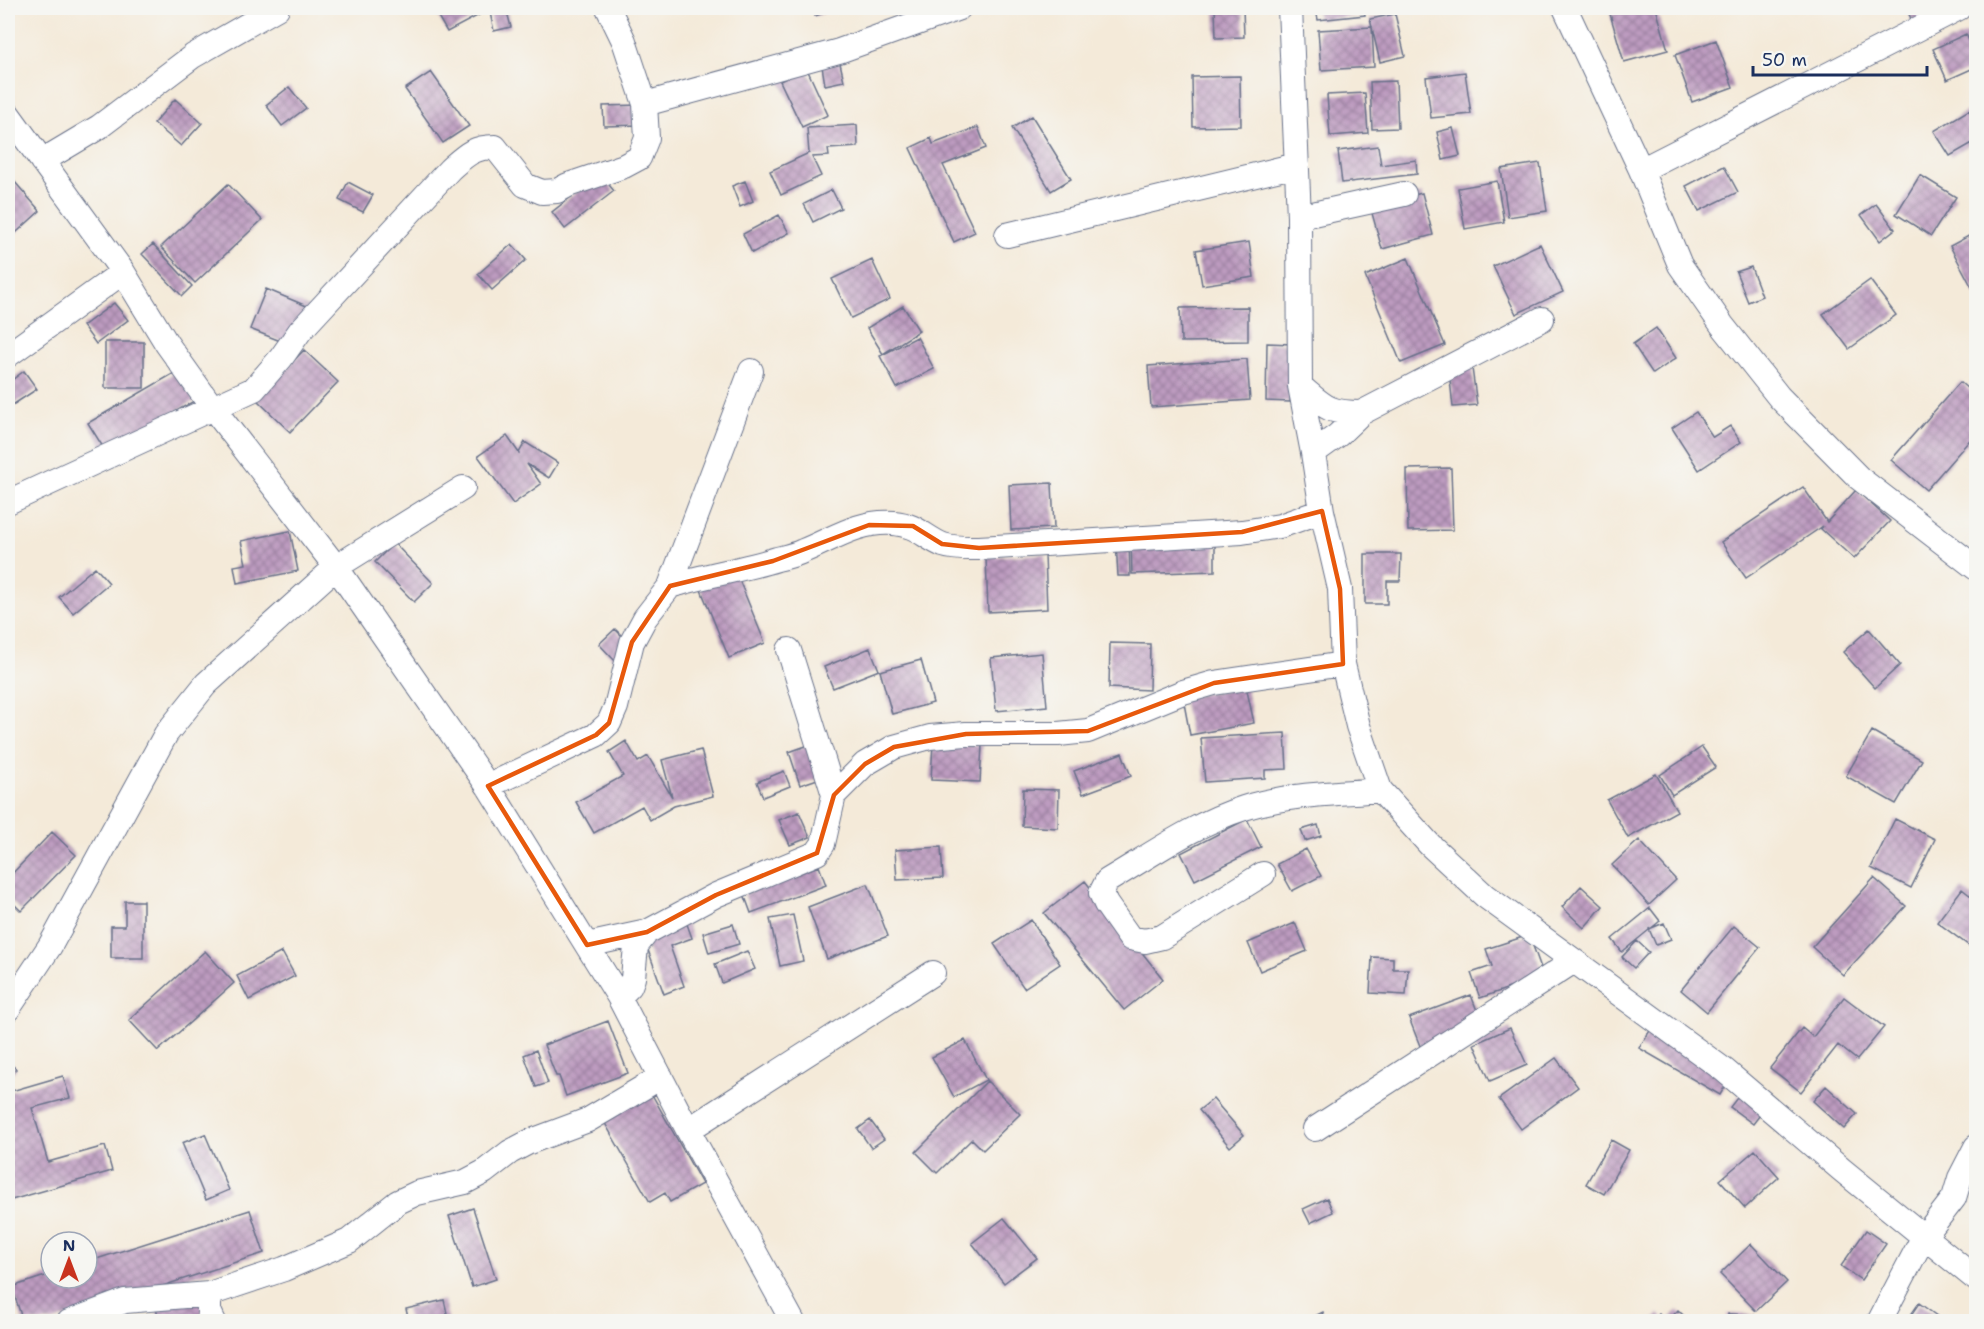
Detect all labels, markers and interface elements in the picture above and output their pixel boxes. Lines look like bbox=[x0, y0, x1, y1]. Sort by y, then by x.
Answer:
scale bar bbox=[1753, 39, 1927, 77]
text: 50 m bbox=[1762, 48, 1807, 72]
north arrow bbox=[39, 1230, 99, 1290]
text: N bbox=[63, 1235, 75, 1256]

